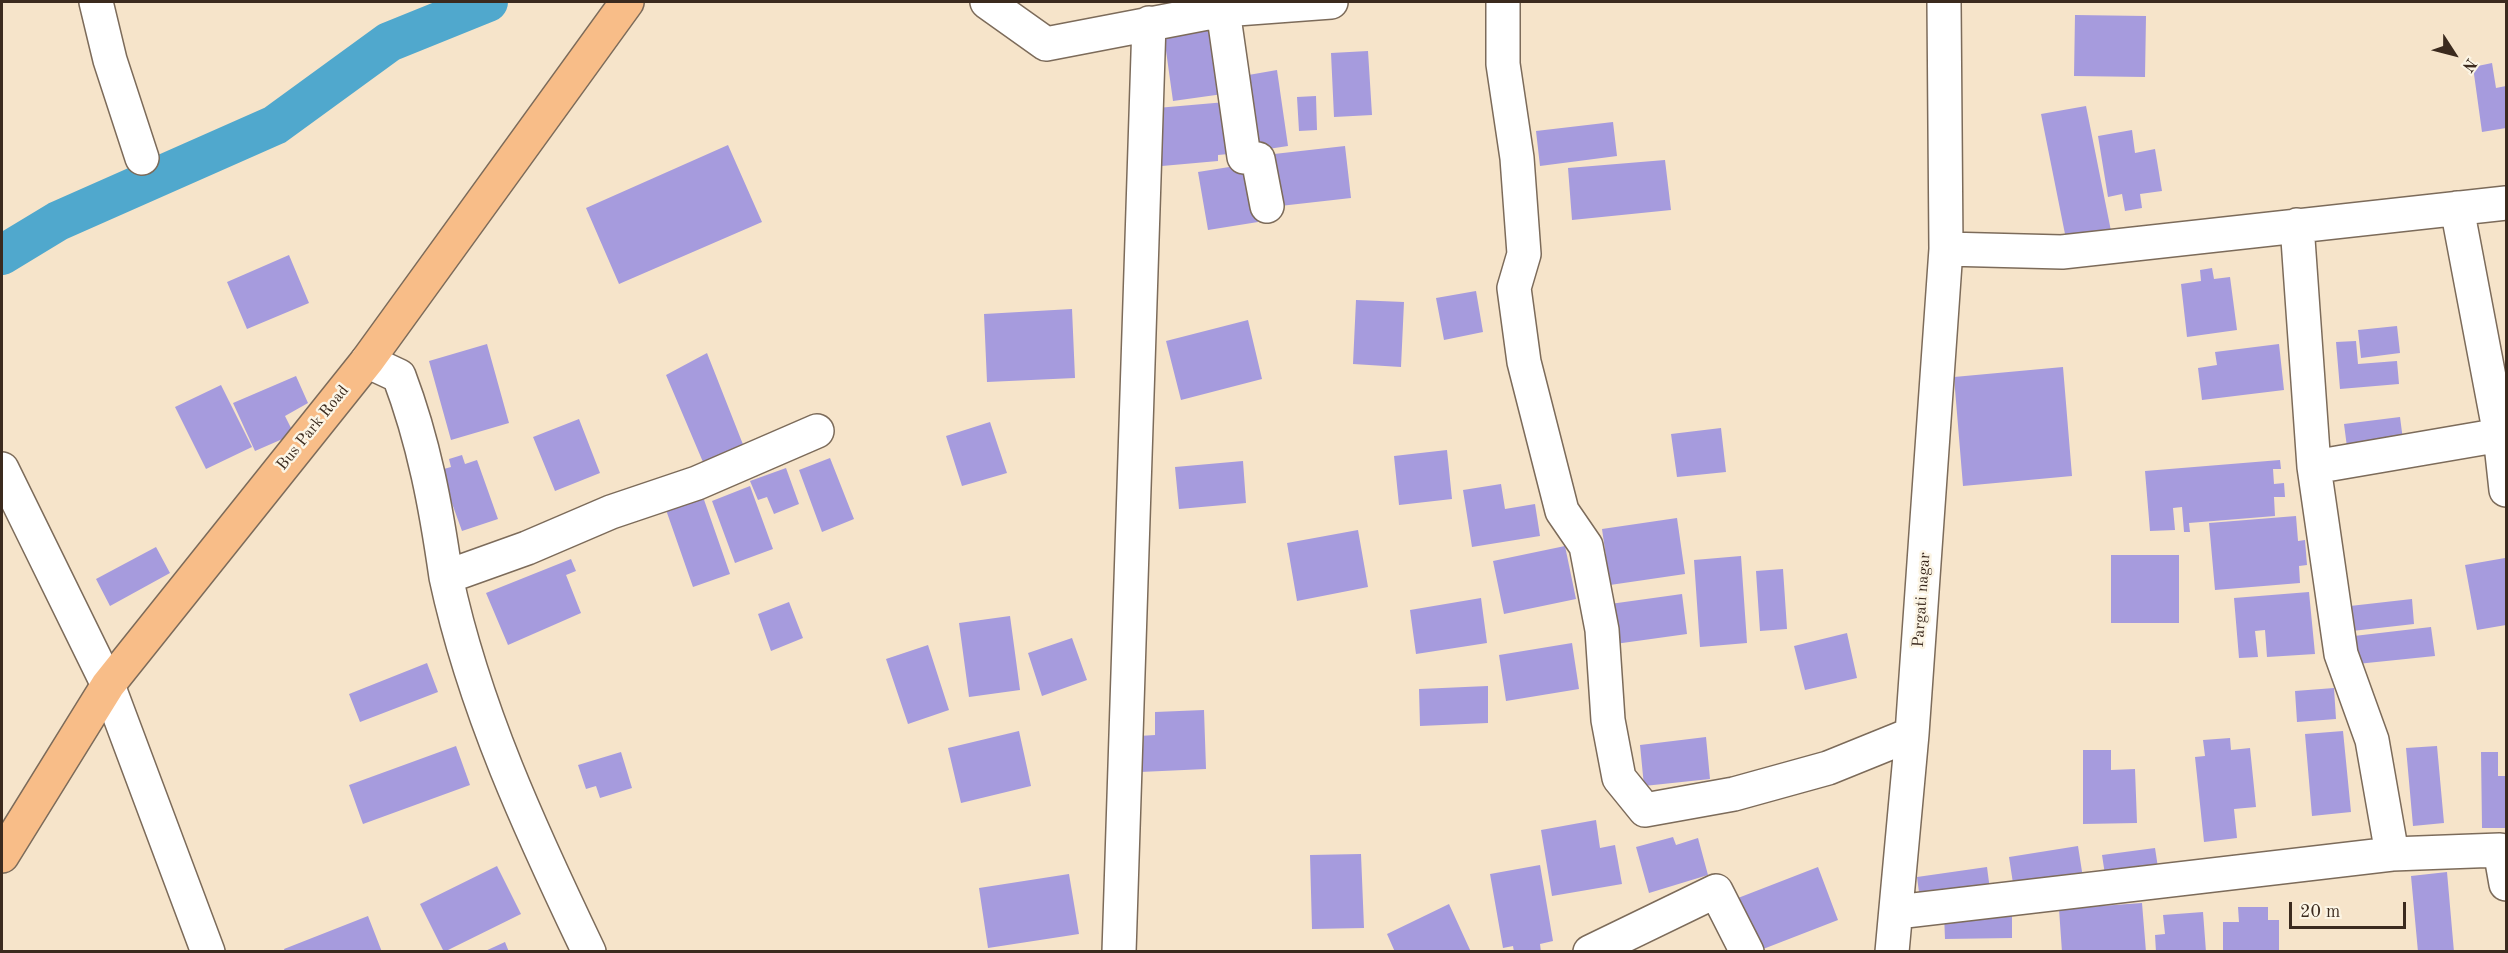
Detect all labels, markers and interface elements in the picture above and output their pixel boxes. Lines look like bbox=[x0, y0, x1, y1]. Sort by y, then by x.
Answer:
north arrow bbox=[2424, 24, 2484, 84]
text: N bbox=[2458, 55, 2479, 74]
street label: Bus Park Road bbox=[273, 382, 353, 474]
street label: Pargati nagar bbox=[1909, 552, 1935, 648]
scale bar bbox=[2292, 890, 2409, 928]
text: 20 m bbox=[2300, 903, 2340, 921]

